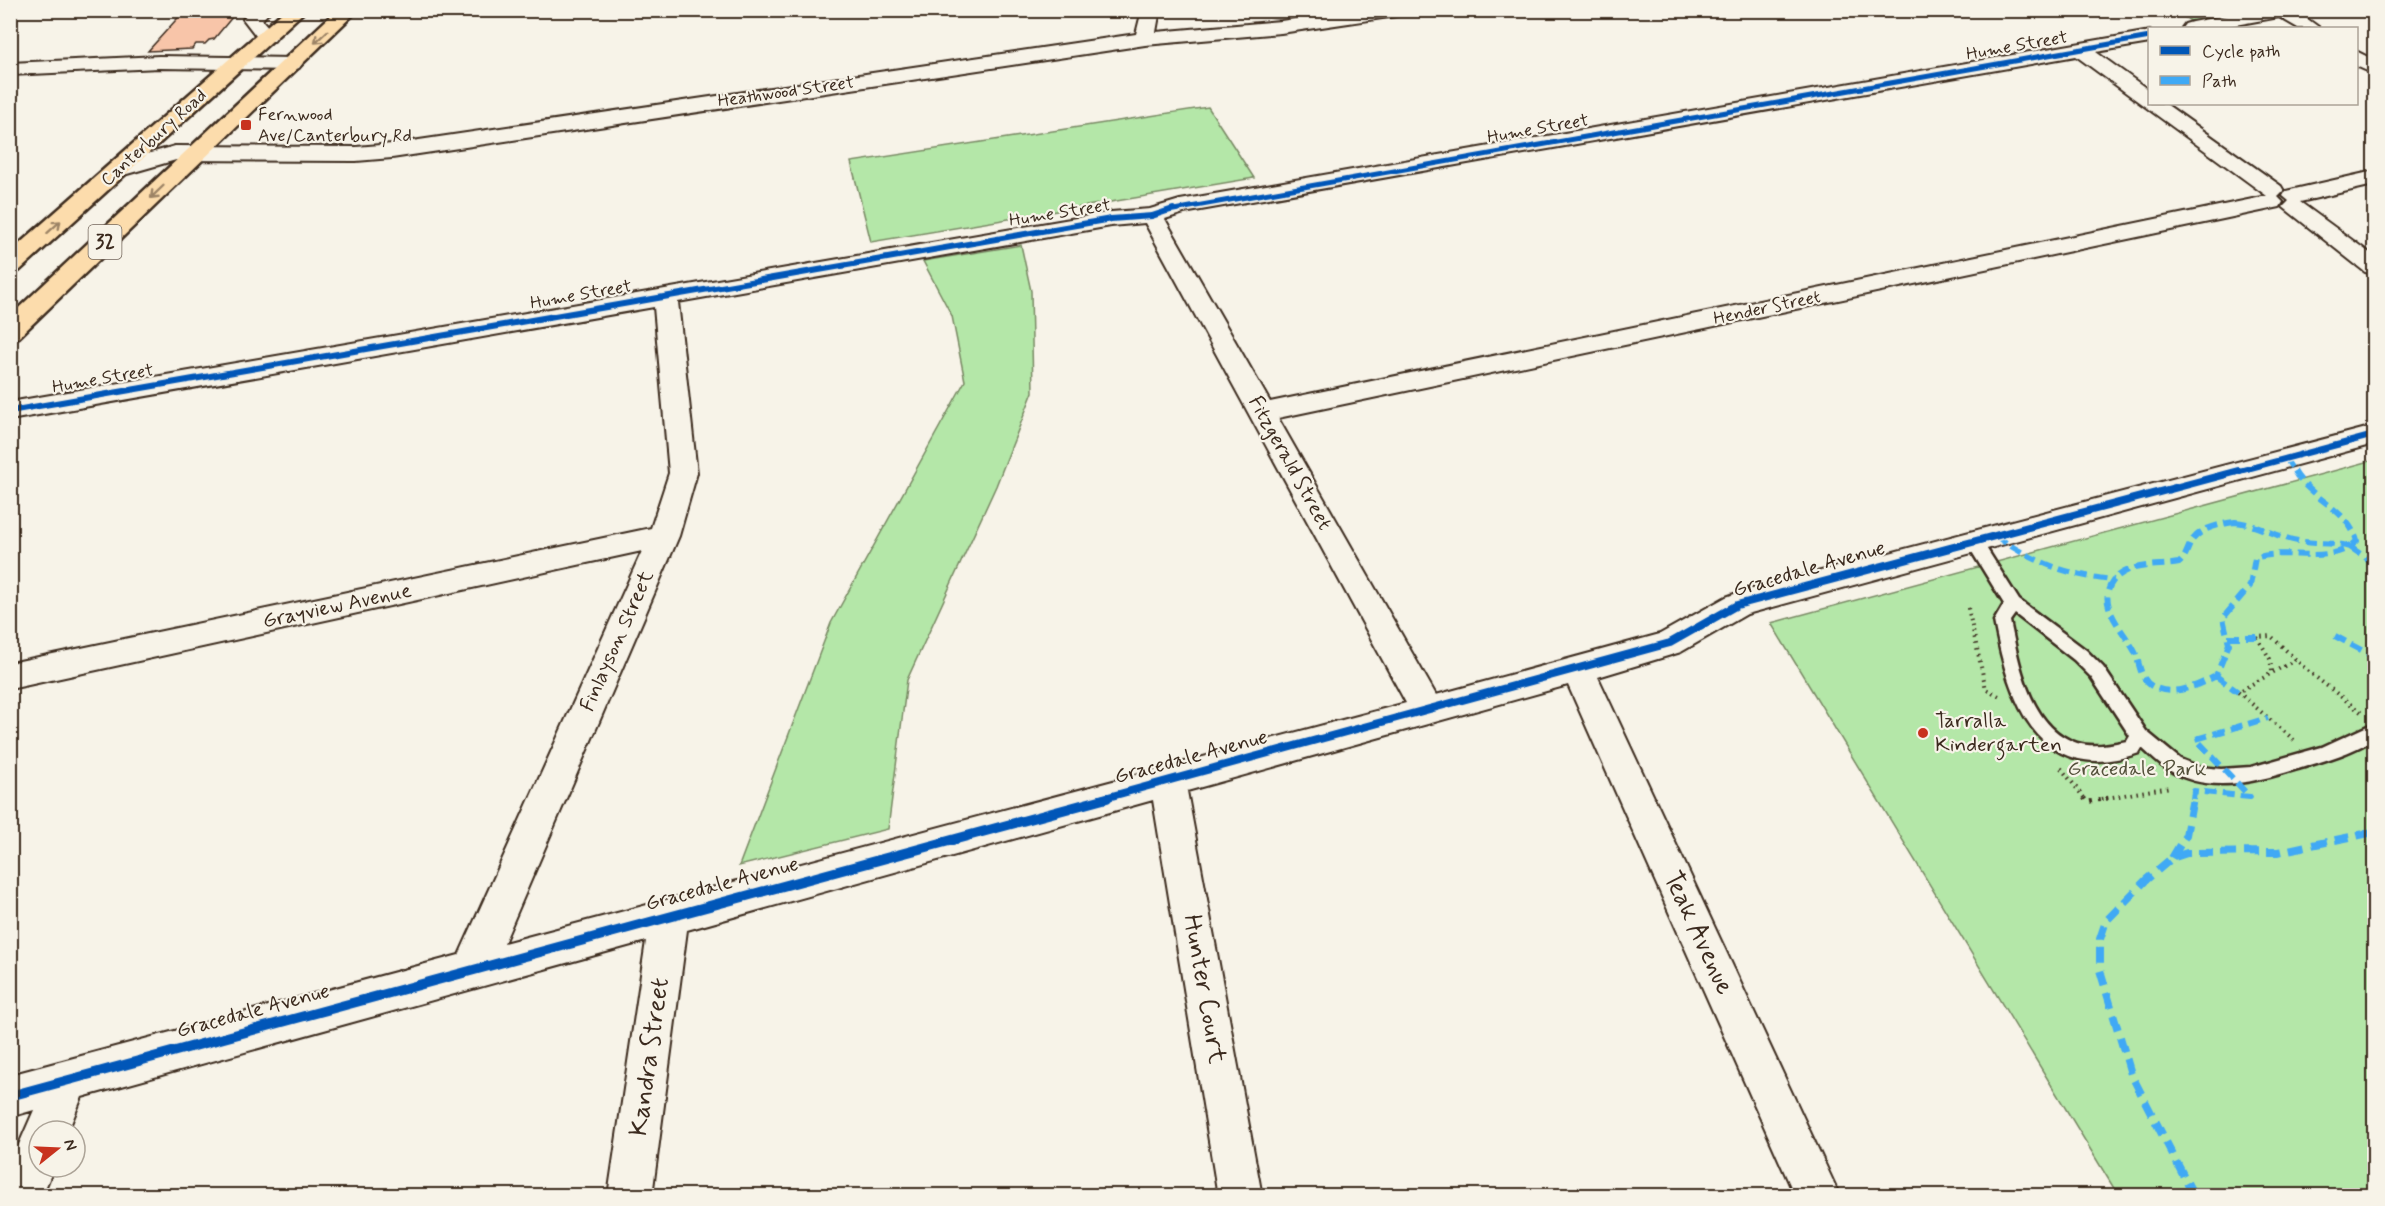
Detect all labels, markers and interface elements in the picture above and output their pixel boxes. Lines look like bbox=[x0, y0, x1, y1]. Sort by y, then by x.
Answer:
street label: Hume Street bbox=[1964, 25, 2070, 67]
legend bbox=[2148, 27, 2358, 105]
one-way arrow bbox=[313, 30, 328, 44]
text: Cycle path bbox=[2202, 40, 2280, 64]
text: Path bbox=[2202, 70, 2237, 94]
street label: Heathwood Street bbox=[716, 71, 856, 113]
street label: Canterbury Road bbox=[96, 84, 212, 192]
place label: Fernwood Ave/Canterbury Rd bbox=[258, 103, 412, 148]
street label: Hume Street bbox=[1485, 108, 1591, 150]
marker: Fernwood Ave/Canterbury Rd bbox=[239, 118, 253, 132]
one-way arrow bbox=[149, 185, 164, 199]
street label: Hume Street bbox=[1007, 193, 1113, 233]
one-way arrow bbox=[46, 220, 61, 234]
road number: 32 bbox=[88, 225, 122, 259]
street label: Hume Street bbox=[528, 274, 634, 316]
street label: Hender Street bbox=[1711, 285, 1823, 331]
street label: Hume Street bbox=[50, 358, 156, 400]
street label: Fitzgerald Street bbox=[1242, 391, 1339, 535]
street label: Gracedale Avenue bbox=[1729, 534, 1889, 604]
street label: Finlayson Street bbox=[573, 565, 661, 716]
street label: Grayview Avenue bbox=[260, 577, 414, 635]
place label: Tarralla Kindergarten bbox=[1935, 707, 2062, 761]
street label: Gracedale Avenue bbox=[1111, 723, 1271, 791]
marker: Tarralla Kindergarten bbox=[1916, 726, 1930, 740]
park label: Gracedale Park bbox=[2067, 755, 2207, 783]
street label: Gracedale Avenue bbox=[642, 850, 802, 918]
street label: Teak Avenue bbox=[1655, 866, 1741, 1000]
street label: Hunter Court bbox=[1174, 912, 1234, 1066]
street label: Kandra Street bbox=[622, 976, 678, 1138]
street label: Gracedale Avenue bbox=[173, 977, 333, 1045]
north arrow bbox=[27, 1119, 87, 1179]
text: N bbox=[58, 1137, 81, 1153]

